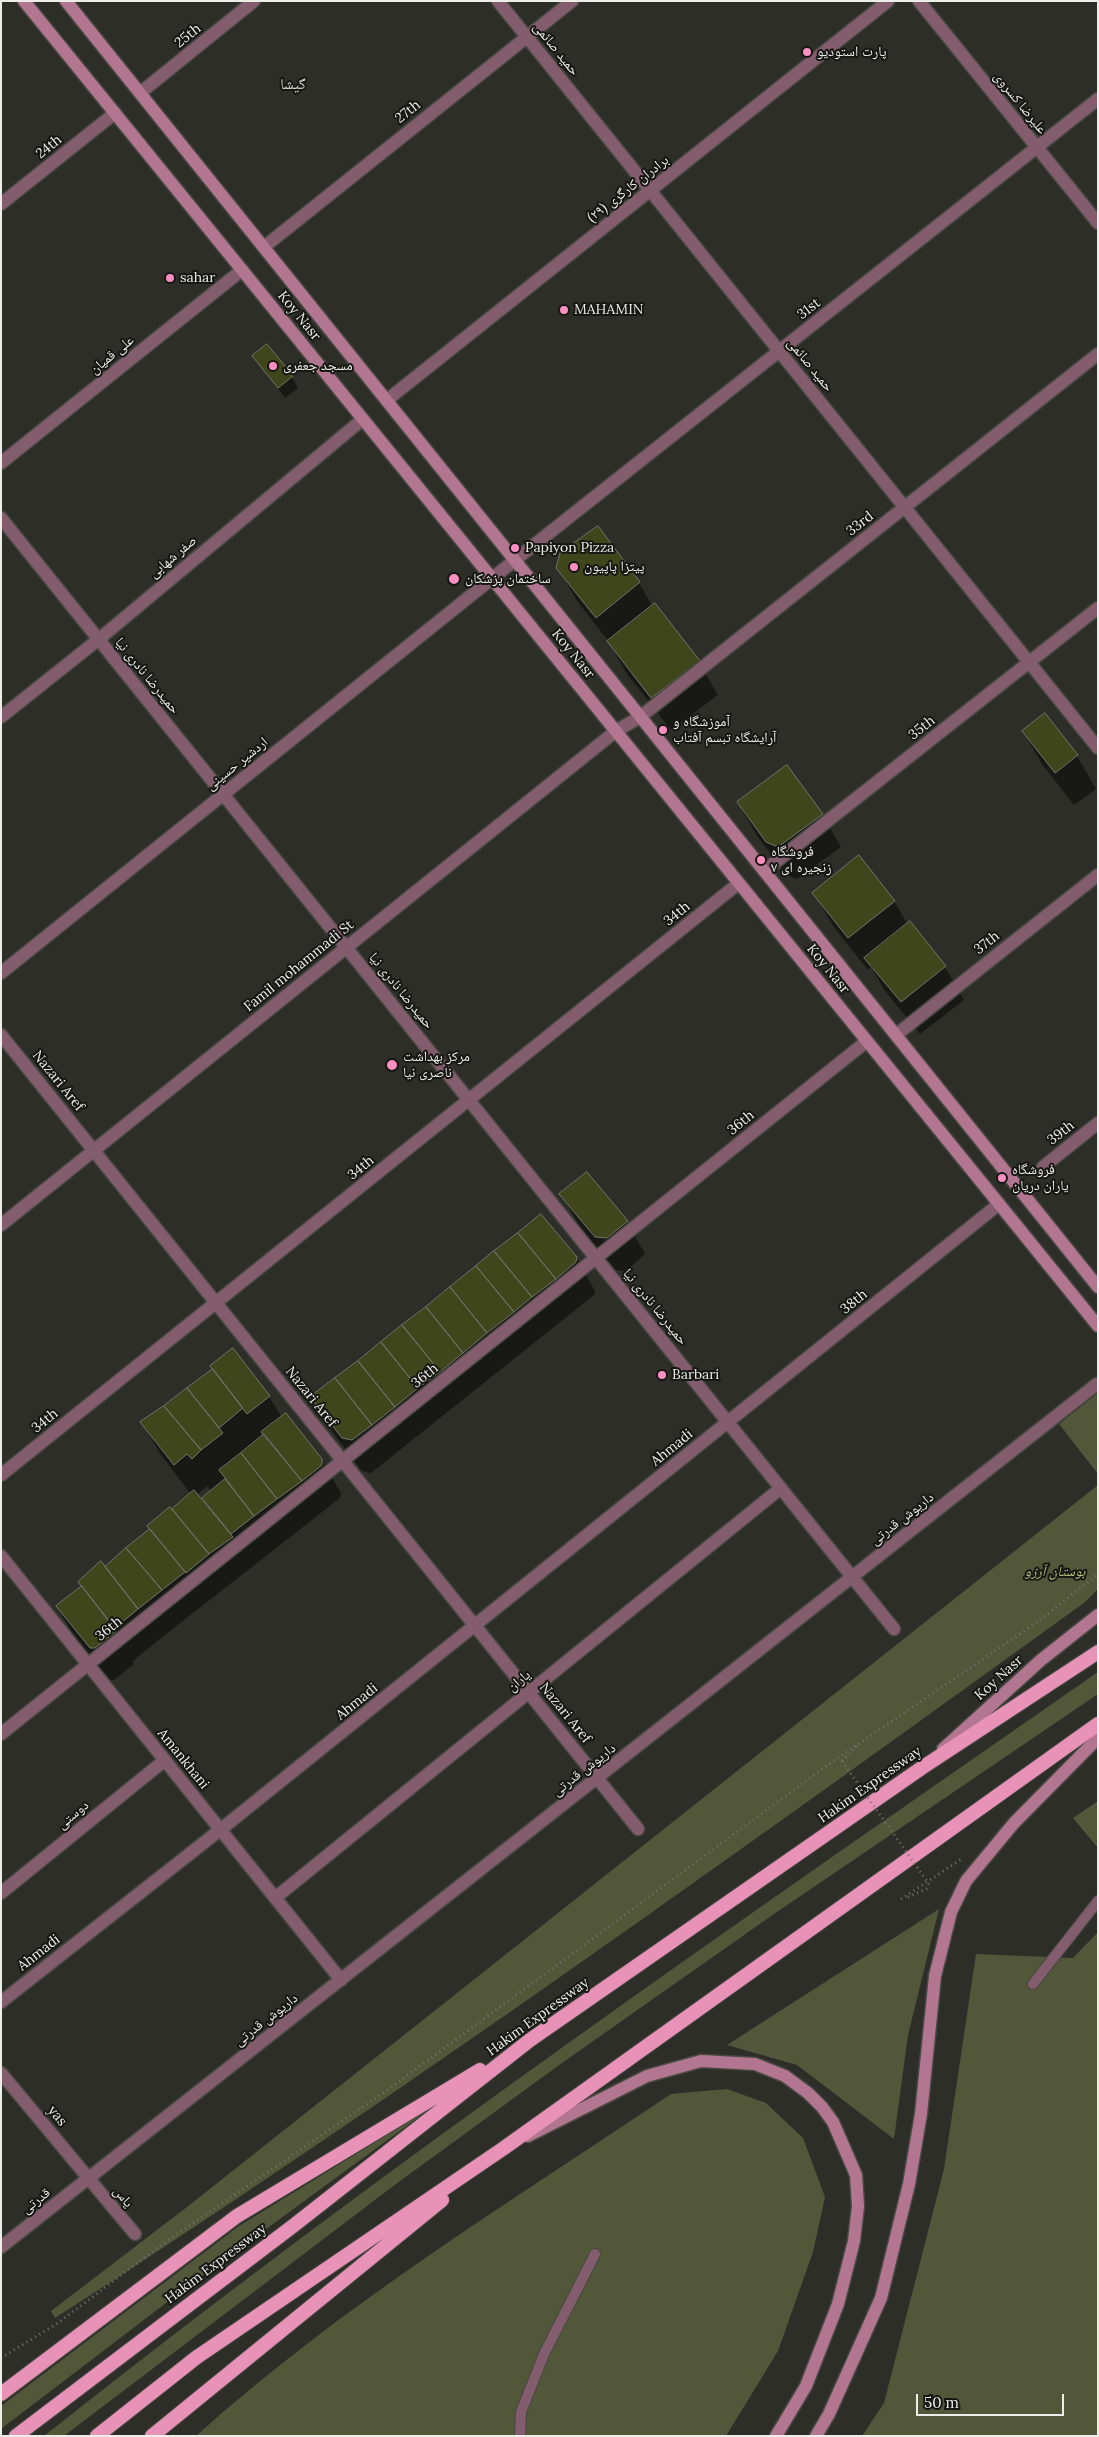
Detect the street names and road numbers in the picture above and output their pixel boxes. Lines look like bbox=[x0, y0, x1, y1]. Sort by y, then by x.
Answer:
street label: حمید صائمی bbox=[529, 19, 583, 79]
street label: 25th bbox=[171, 20, 205, 52]
street label: علیرضا کسروی bbox=[990, 68, 1050, 138]
street label: 27th bbox=[392, 97, 424, 127]
street label: 24th bbox=[33, 131, 65, 163]
street label: برادران کارگری (۲۹) bbox=[584, 152, 672, 226]
street label: Koy Nasr bbox=[274, 288, 324, 344]
street label: 31st bbox=[794, 295, 824, 323]
street label: علی قمیان bbox=[86, 332, 138, 378]
street label: حمید صائمی bbox=[783, 335, 837, 395]
street label: 33rd bbox=[843, 508, 877, 540]
street label: صفر شهابی bbox=[146, 532, 200, 582]
street label: Koy Nasr bbox=[548, 626, 598, 682]
street label: حمیدرضا نادری نیا bbox=[111, 634, 183, 718]
street label: 35th bbox=[905, 712, 939, 744]
street label: اردشیر حسینی bbox=[203, 734, 271, 794]
street label: 34th bbox=[660, 898, 694, 930]
street label: Famil mohammadi St bbox=[241, 917, 357, 1015]
street label: 37th bbox=[971, 928, 1003, 958]
street label: Koy Nasr bbox=[803, 941, 853, 997]
street label: حمیدرضا نادری نیا bbox=[365, 949, 437, 1033]
street label: Nazari Aref bbox=[29, 1047, 87, 1115]
street label: 36th bbox=[724, 1107, 758, 1139]
street label: 39th bbox=[1044, 1117, 1078, 1149]
street label: 34th bbox=[344, 1152, 378, 1184]
street label: حمیدرضا نادری نیا bbox=[619, 1265, 691, 1349]
street label: 38th bbox=[837, 1286, 871, 1318]
street label: 36th bbox=[408, 1360, 442, 1392]
street label: Nazari Aref bbox=[282, 1363, 340, 1431]
street label: 34th bbox=[28, 1405, 62, 1437]
street label: Ahmadi bbox=[648, 1426, 696, 1470]
street label: داریوش قدرتی bbox=[867, 1489, 937, 1549]
street label: 36th bbox=[92, 1613, 126, 1645]
street label: Koy Nasr bbox=[972, 1652, 1026, 1704]
street label: یاران bbox=[504, 1667, 534, 1695]
street label: Nazari Aref bbox=[536, 1679, 594, 1747]
street label: Ahmadi bbox=[333, 1680, 381, 1724]
street label: Amankhani bbox=[154, 1726, 212, 1792]
street label: داریوش قدرتی bbox=[549, 1740, 619, 1800]
street label: Hakim Expressway bbox=[815, 1743, 925, 1827]
street label: دوستی bbox=[54, 1797, 92, 1833]
street label: Ahmadi bbox=[14, 1931, 64, 1975]
street label: Hakim Expressway bbox=[484, 1974, 592, 2060]
street label: داریوش قدرتی bbox=[231, 1990, 301, 2050]
street label: yas bbox=[44, 2103, 70, 2129]
street label: یاس bbox=[109, 2183, 137, 2211]
street label: قدرتی bbox=[18, 2184, 54, 2218]
street label: Hakim Expressway bbox=[162, 2221, 270, 2307]

